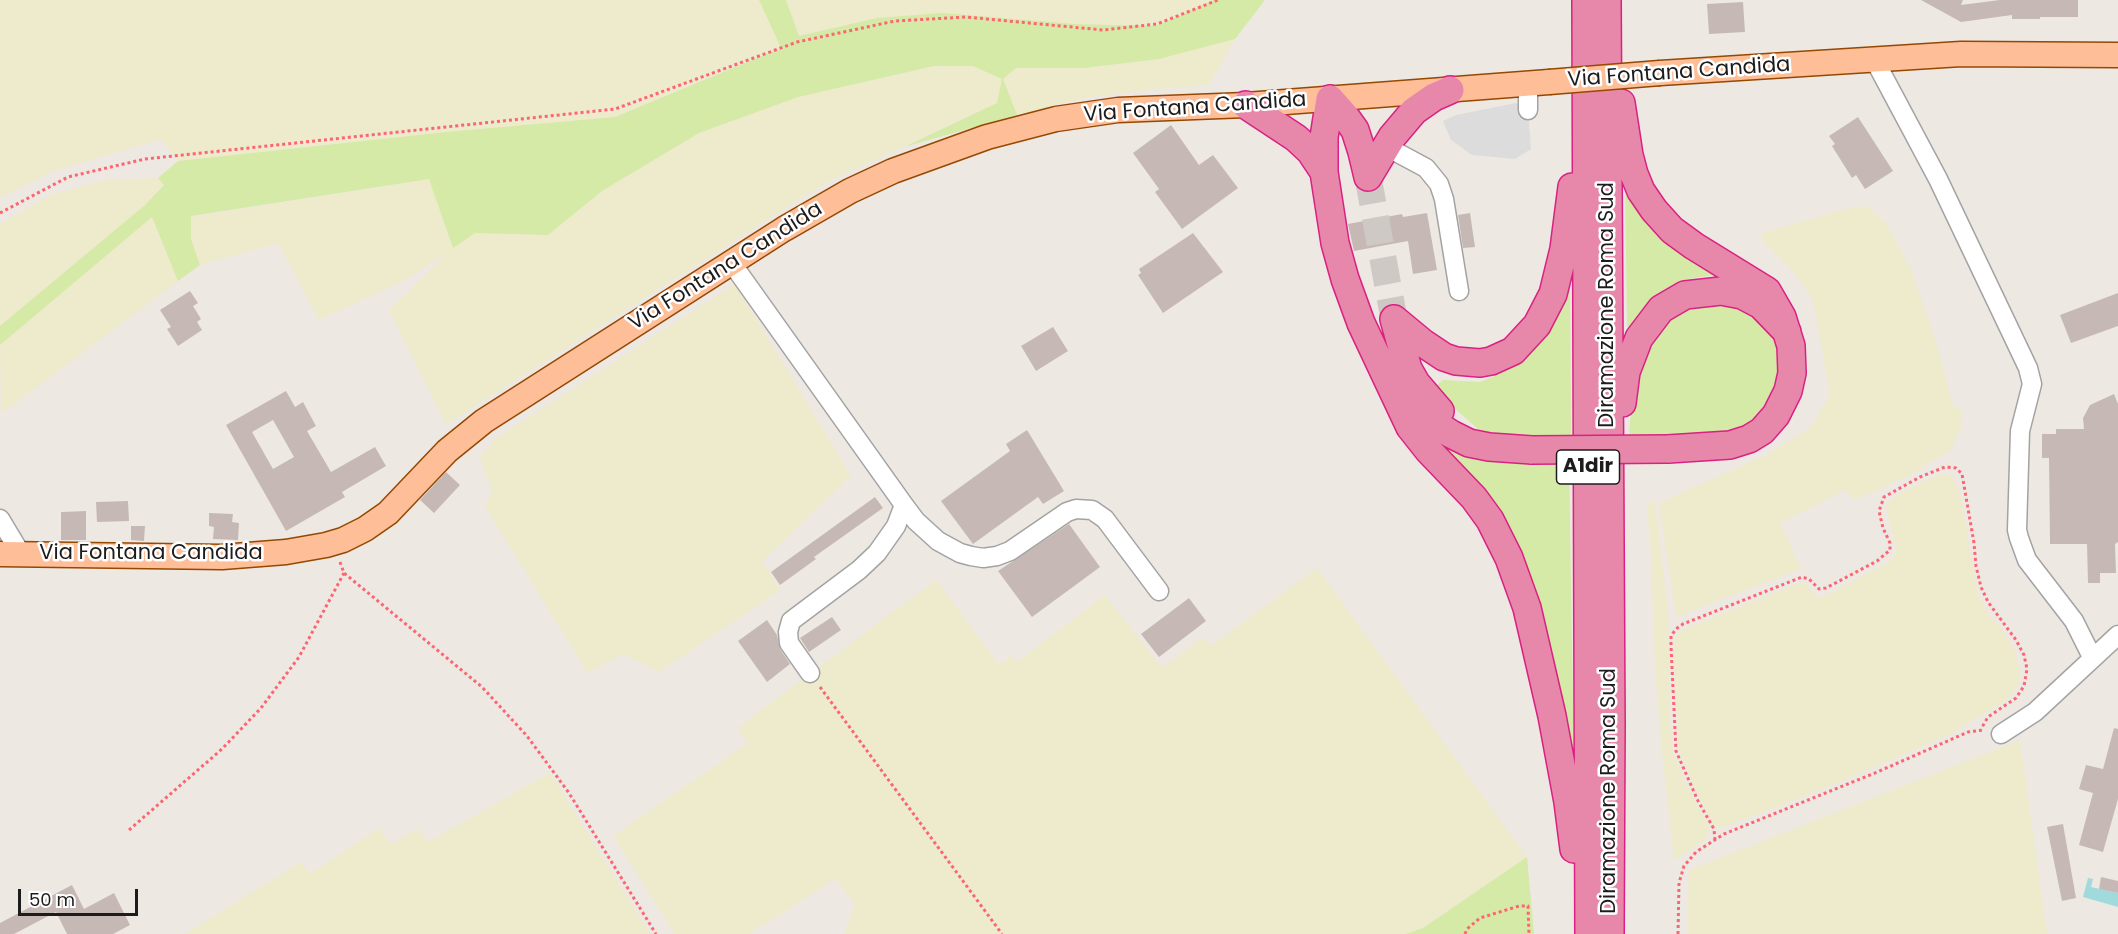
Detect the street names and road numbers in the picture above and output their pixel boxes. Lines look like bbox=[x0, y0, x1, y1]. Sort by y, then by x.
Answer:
street label: Via Fontana Candida bbox=[1567, 53, 1791, 93]
street label: Via Fontana Candida bbox=[1083, 88, 1307, 128]
street label: Diramazione Roma Sud bbox=[1595, 182, 1621, 428]
street label: Via Fontana Candida bbox=[625, 197, 827, 337]
road number: A1dir bbox=[1556, 450, 1620, 484]
street label: Via Fontana Candida bbox=[39, 541, 263, 567]
street label: Diramazione Roma Sud bbox=[1597, 668, 1623, 914]

